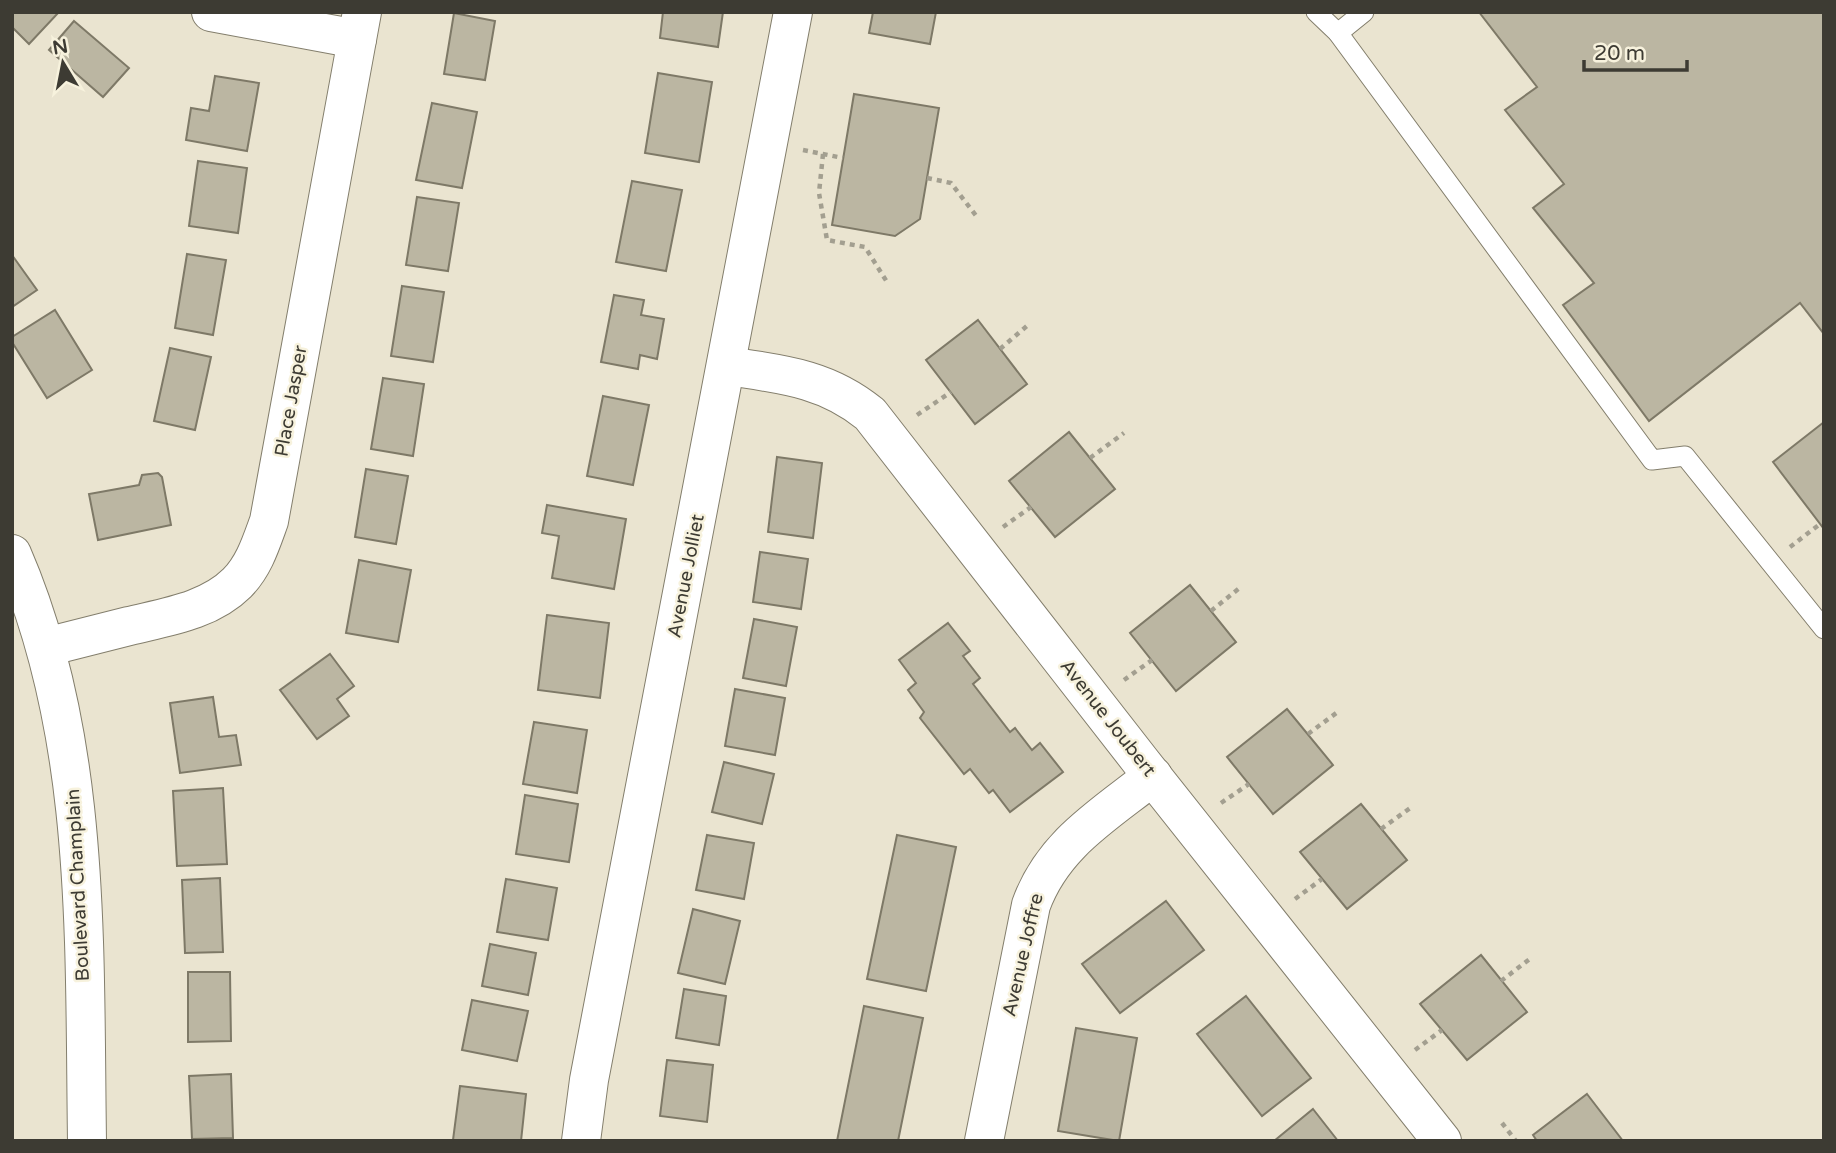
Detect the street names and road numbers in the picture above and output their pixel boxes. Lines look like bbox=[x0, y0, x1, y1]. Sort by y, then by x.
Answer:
street label: Place Jasper bbox=[270, 343, 312, 458]
street label: Avenue Jolliet bbox=[663, 512, 709, 640]
street label: Avenue Joubert bbox=[1056, 655, 1160, 781]
street label: Boulevard Champlain bbox=[62, 788, 94, 982]
street label: Avenue Joffre bbox=[998, 891, 1048, 1019]

